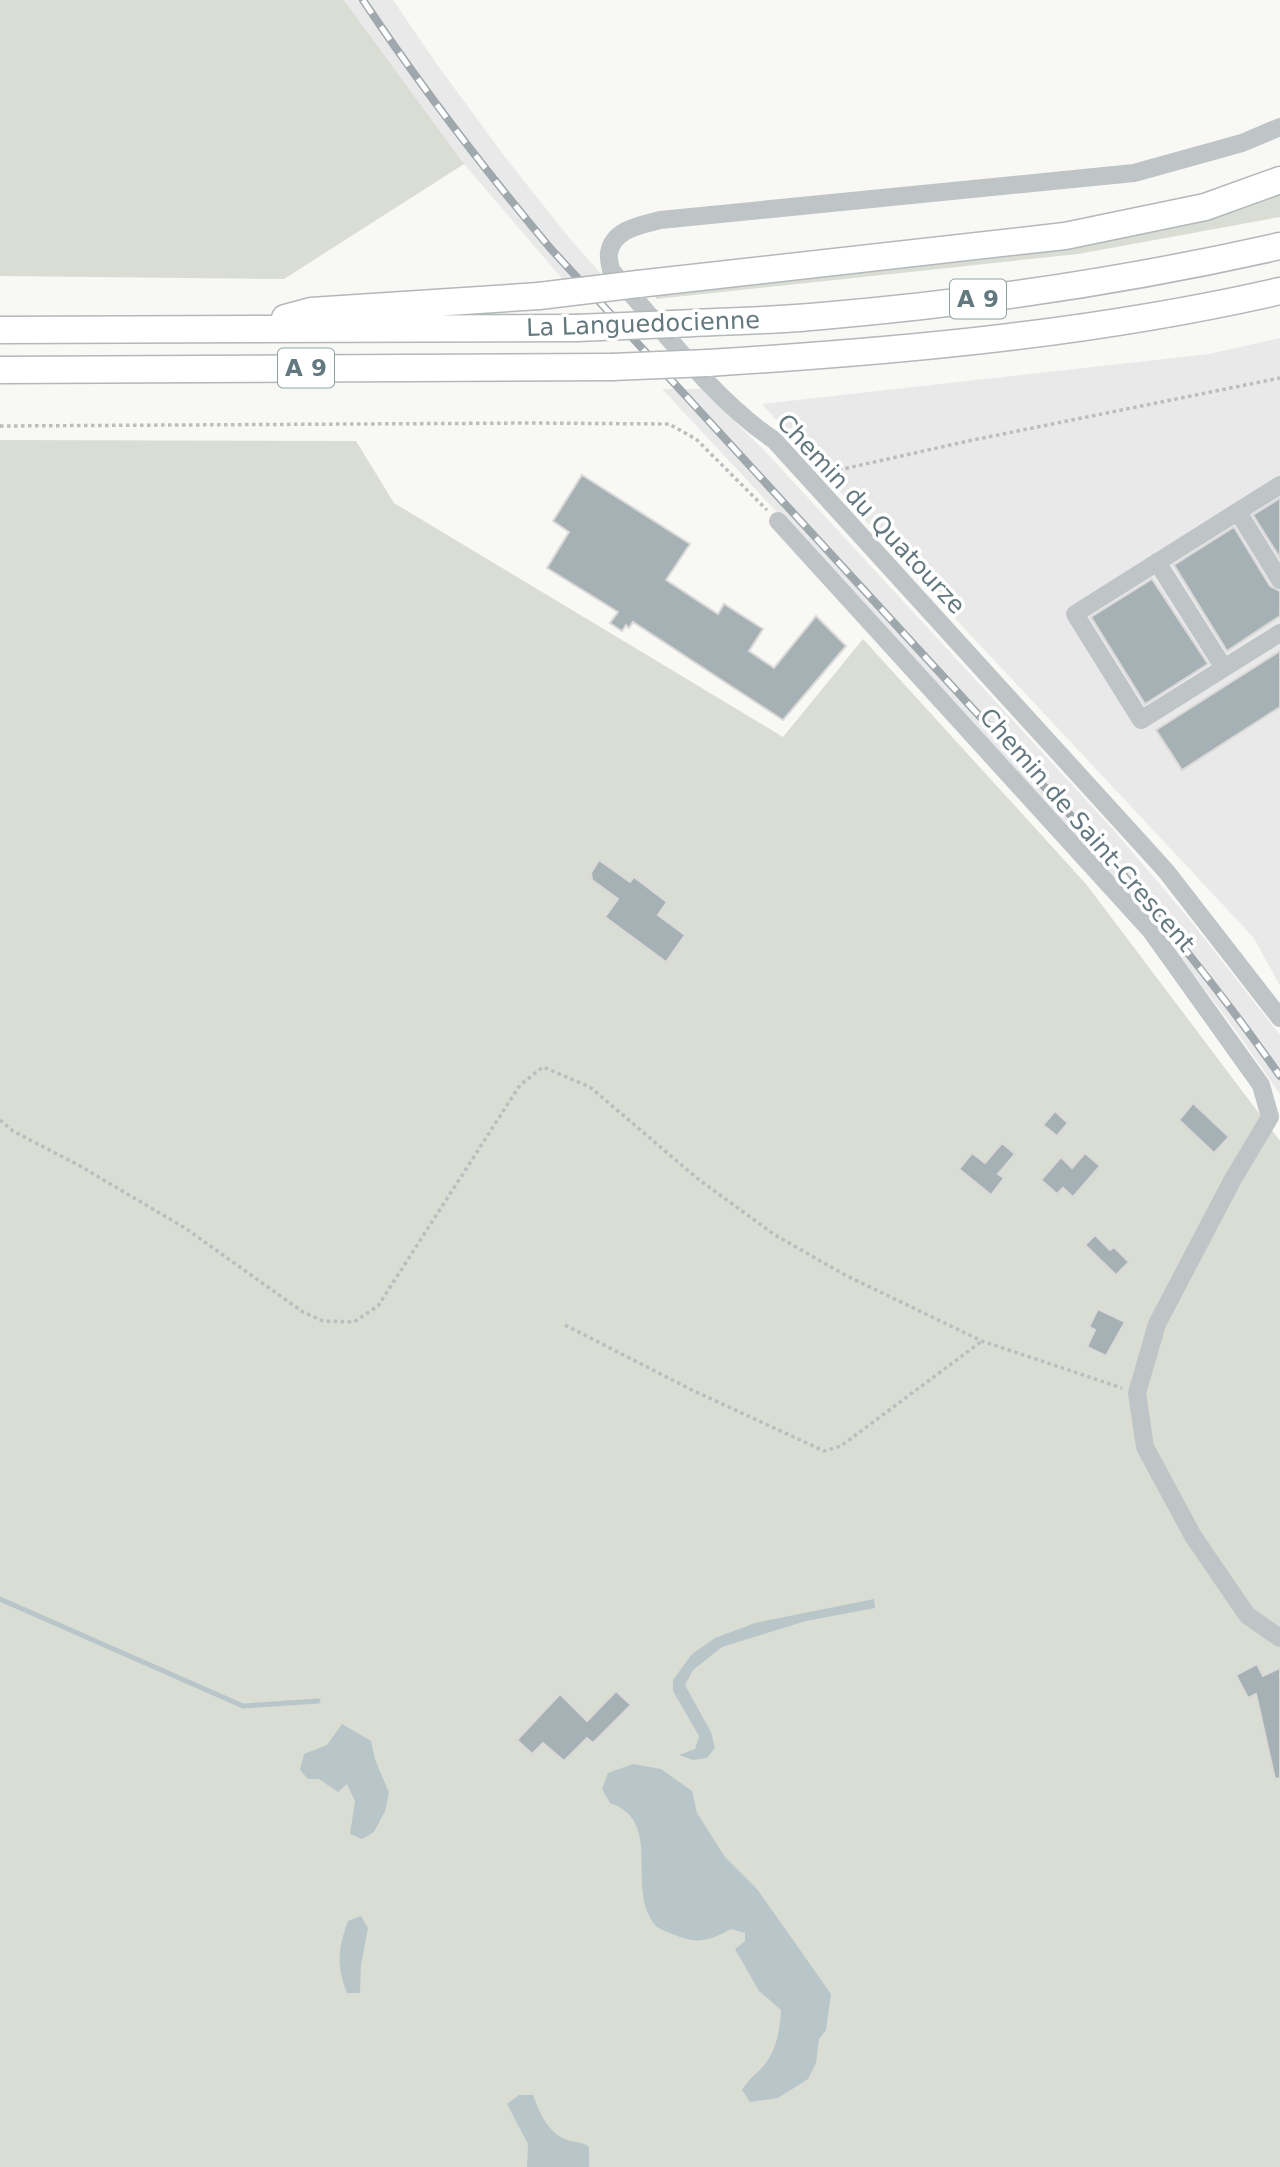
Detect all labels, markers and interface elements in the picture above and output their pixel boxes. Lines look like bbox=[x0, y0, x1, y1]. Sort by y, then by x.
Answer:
road number: A 9 bbox=[950, 280, 1006, 318]
street label: La Languedocienne bbox=[526, 306, 760, 342]
road number: A 9 bbox=[278, 348, 334, 388]
street label: Chemin du Quatourze bbox=[771, 408, 971, 620]
street label: Chemin de Saint-Crescent bbox=[974, 703, 1200, 957]

